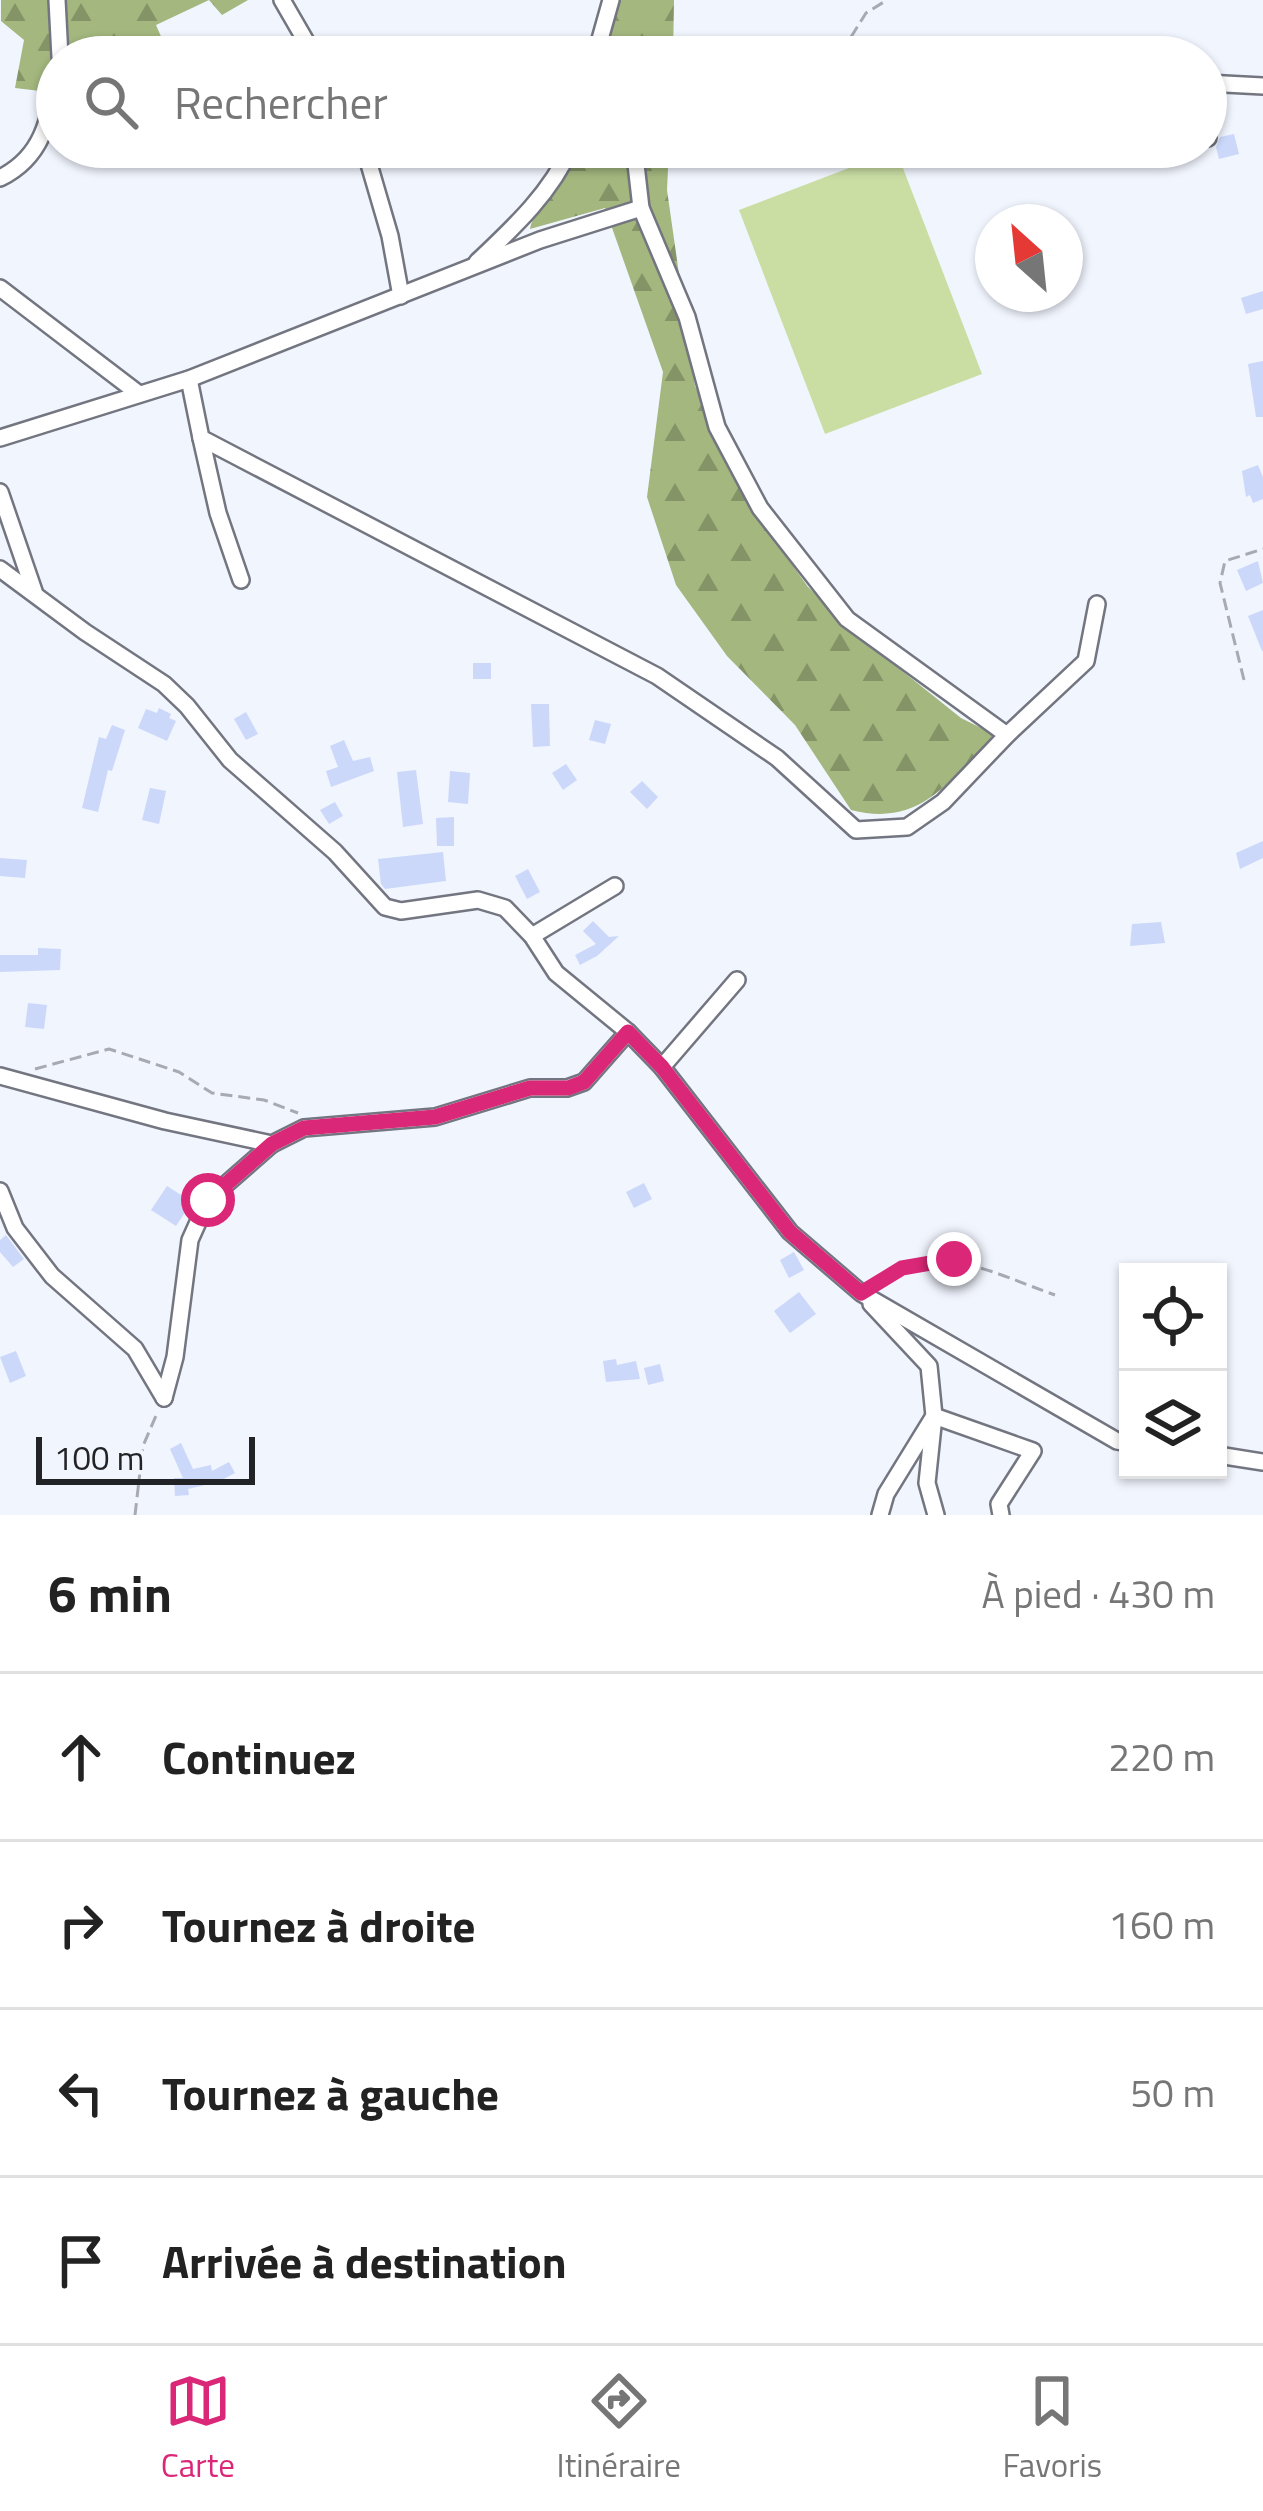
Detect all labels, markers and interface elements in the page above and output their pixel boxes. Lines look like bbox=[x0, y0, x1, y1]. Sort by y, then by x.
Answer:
search box bbox=[36, 36, 1227, 168]
text: Rechercher bbox=[174, 68, 388, 136]
icon: search bbox=[78, 69, 144, 135]
north arrow bbox=[975, 204, 1083, 312]
route start bbox=[181, 1173, 235, 1227]
route end bbox=[927, 1232, 981, 1286]
map controls bbox=[1119, 1263, 1227, 1479]
button: locate bbox=[1119, 1263, 1227, 1371]
button: layers bbox=[1119, 1371, 1227, 1479]
scale bar bbox=[36, 1431, 255, 1484]
text: 100 m bbox=[54, 1433, 144, 1483]
text: 6 min bbox=[48, 1554, 172, 1632]
text: À pied · 430 m bbox=[981, 1564, 1215, 1623]
text: Continuez bbox=[162, 1723, 356, 1791]
icon: ahead bbox=[48, 1724, 114, 1790]
text: 220 m bbox=[1108, 1727, 1215, 1786]
text: Tournez à droite bbox=[162, 1891, 476, 1959]
icon: right bbox=[48, 1892, 114, 1958]
text: 160 m bbox=[1108, 1895, 1215, 1954]
text: Tournez à gauche bbox=[162, 2059, 499, 2127]
icon: left bbox=[48, 2060, 114, 2126]
text: 50 m bbox=[1130, 2063, 1215, 2122]
text: Arrivée à destination bbox=[162, 2227, 567, 2295]
icon: arrive bbox=[48, 2228, 114, 2294]
tab: Carte bbox=[161, 2368, 235, 2490]
tab: Itinéraire bbox=[557, 2368, 681, 2490]
tab: Favoris bbox=[1003, 2368, 1102, 2490]

